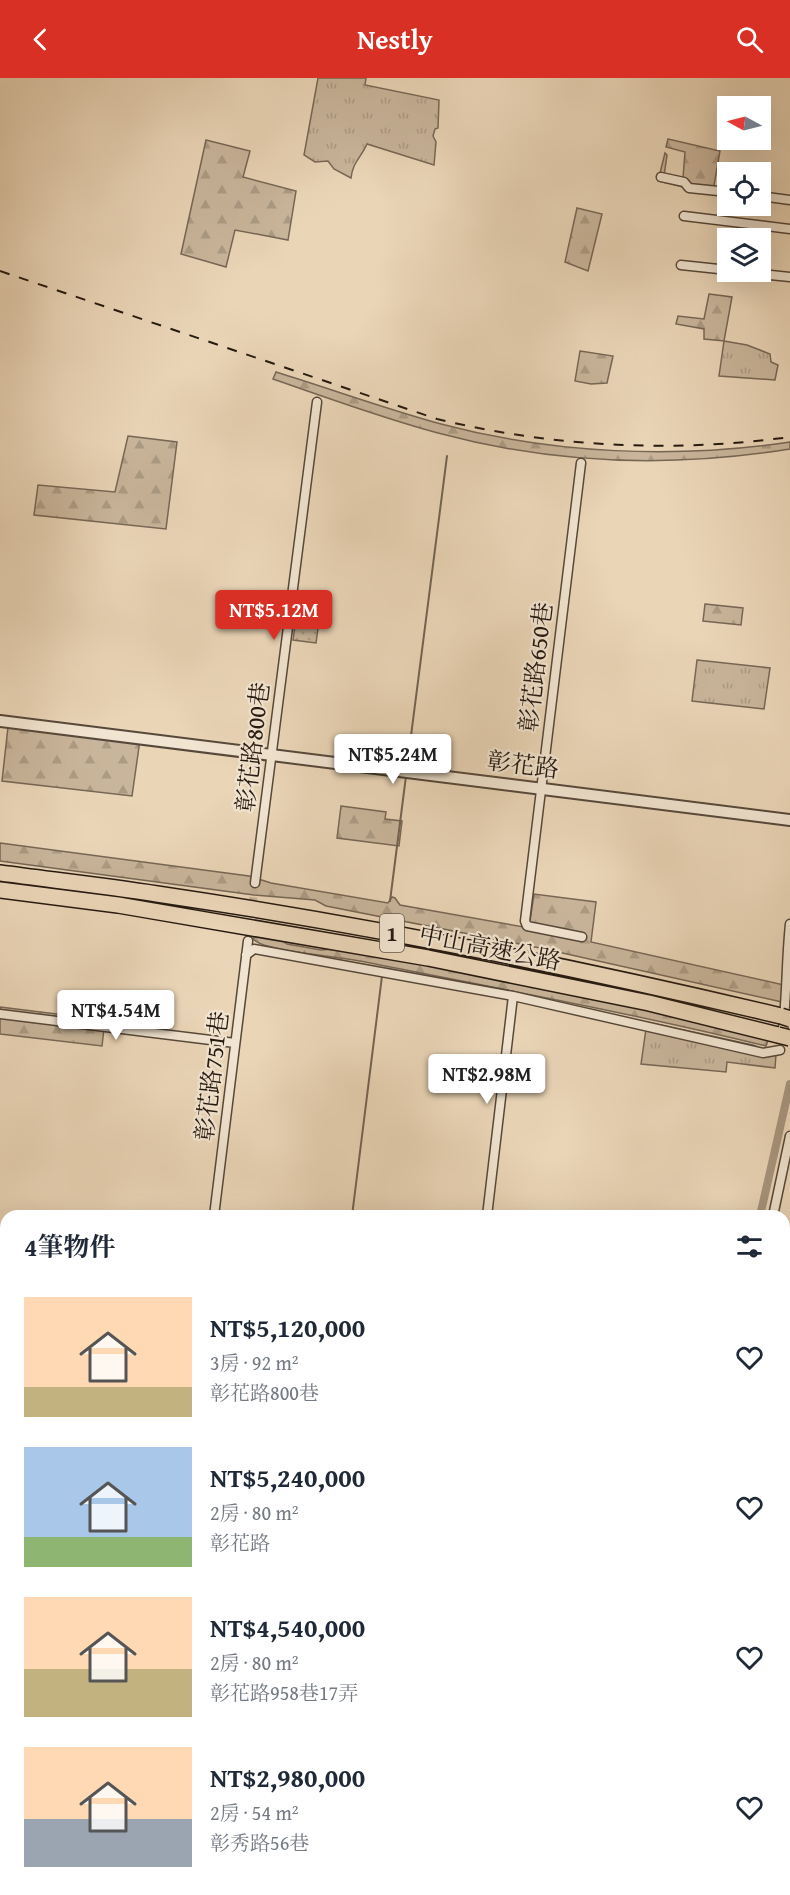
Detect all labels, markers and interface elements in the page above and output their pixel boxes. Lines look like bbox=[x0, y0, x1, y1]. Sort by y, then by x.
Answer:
text: Nestly bbox=[357, 19, 433, 59]
icon: back bbox=[24, 23, 57, 56]
icon: search bbox=[733, 23, 766, 56]
north arrow bbox=[717, 96, 771, 150]
map controls bbox=[717, 96, 771, 282]
button: locate bbox=[717, 162, 771, 216]
button: layers bbox=[717, 228, 771, 282]
pin: NT$5.12M bbox=[212, 590, 336, 641]
text: NT$5.12M bbox=[229, 595, 319, 624]
street label: 彰花路650巷 bbox=[510, 600, 561, 734]
street label: 彰花路800巷 bbox=[227, 680, 278, 814]
pin: NT$5.24M bbox=[331, 734, 455, 785]
text: NT$5.24M bbox=[348, 739, 438, 768]
street label: 彰花路 bbox=[485, 743, 561, 786]
road number: 1 bbox=[380, 914, 404, 952]
street label: 中山高速公路 bbox=[416, 917, 564, 978]
pin: NT$4.54M bbox=[54, 990, 178, 1041]
text: NT$4.54M bbox=[71, 995, 161, 1024]
street label: 彰花路751巷 bbox=[186, 1009, 237, 1143]
pin: NT$2.98M bbox=[425, 1054, 549, 1105]
text: NT$2.98M bbox=[442, 1059, 532, 1088]
text: 4筆物件 bbox=[24, 1227, 115, 1266]
icon: filters bbox=[733, 1230, 766, 1263]
text: NT$5,120,000 bbox=[210, 1308, 365, 1347]
icon: home bbox=[72, 1321, 144, 1393]
icon: heart bbox=[733, 1341, 766, 1374]
text: 3房 · 92 m² bbox=[210, 1348, 299, 1377]
text: 彰花路800巷 bbox=[210, 1378, 319, 1407]
text: NT$5,240,000 bbox=[210, 1458, 365, 1497]
icon: home bbox=[72, 1471, 144, 1543]
icon: heart bbox=[733, 1491, 766, 1524]
text: 2房 · 80 m² bbox=[210, 1498, 299, 1527]
text: 彰花路 bbox=[210, 1528, 270, 1557]
text: NT$4,540,000 bbox=[210, 1608, 365, 1647]
icon: home bbox=[72, 1621, 144, 1693]
icon: heart bbox=[733, 1641, 766, 1674]
text: 2房 · 80 m² bbox=[210, 1648, 299, 1677]
text: 彰花路958巷17弄 bbox=[210, 1678, 358, 1707]
text: NT$2,980,000 bbox=[210, 1758, 365, 1797]
icon: home bbox=[72, 1771, 144, 1843]
icon: heart bbox=[733, 1791, 766, 1824]
text: 2房 · 54 m² bbox=[210, 1798, 299, 1827]
text: 彰秀路56巷 bbox=[210, 1828, 309, 1857]

